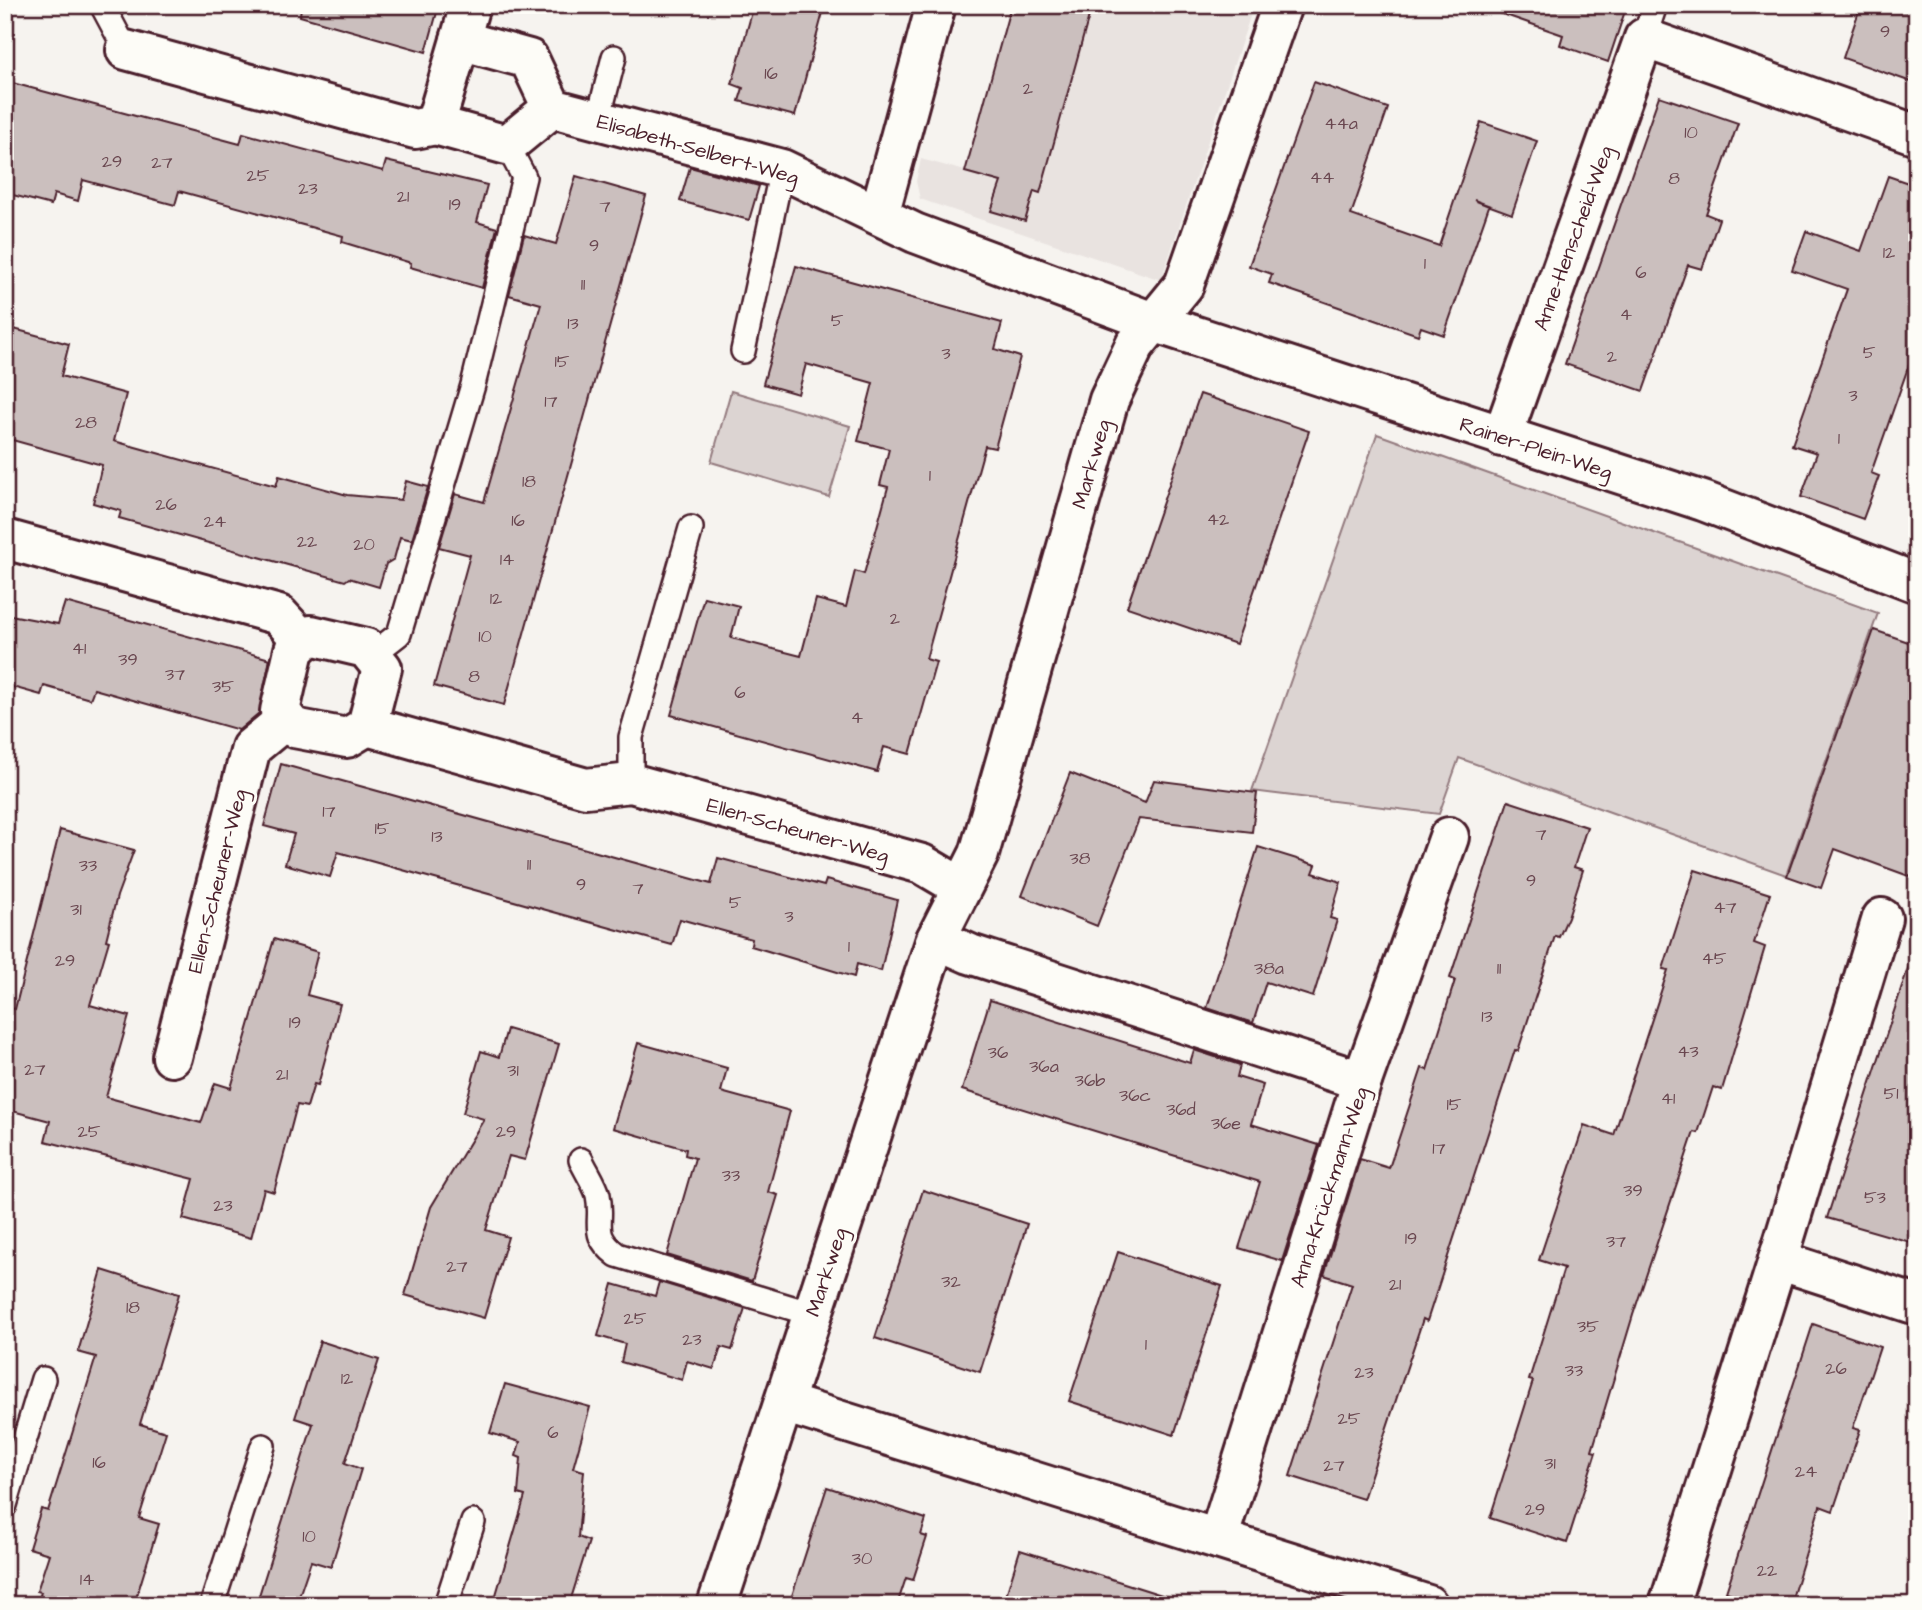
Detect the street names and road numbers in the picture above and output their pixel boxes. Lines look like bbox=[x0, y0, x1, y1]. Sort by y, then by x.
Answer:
street label: Elisabeth-Selbert-Weg bbox=[593, 107, 802, 194]
street label: Anne-Henscheid-Weg bbox=[1527, 141, 1622, 335]
street label: Rainer-Plein-Weg bbox=[1455, 410, 1616, 489]
street label: Markweg bbox=[1065, 416, 1120, 513]
street label: Ellen-Scheuner-Weg bbox=[181, 786, 256, 977]
street label: Ellen-Scheuner-Weg bbox=[703, 791, 893, 872]
street label: Anna-Krückmann-Weg bbox=[1283, 1083, 1378, 1292]
street label: Markweg bbox=[799, 1224, 856, 1321]

